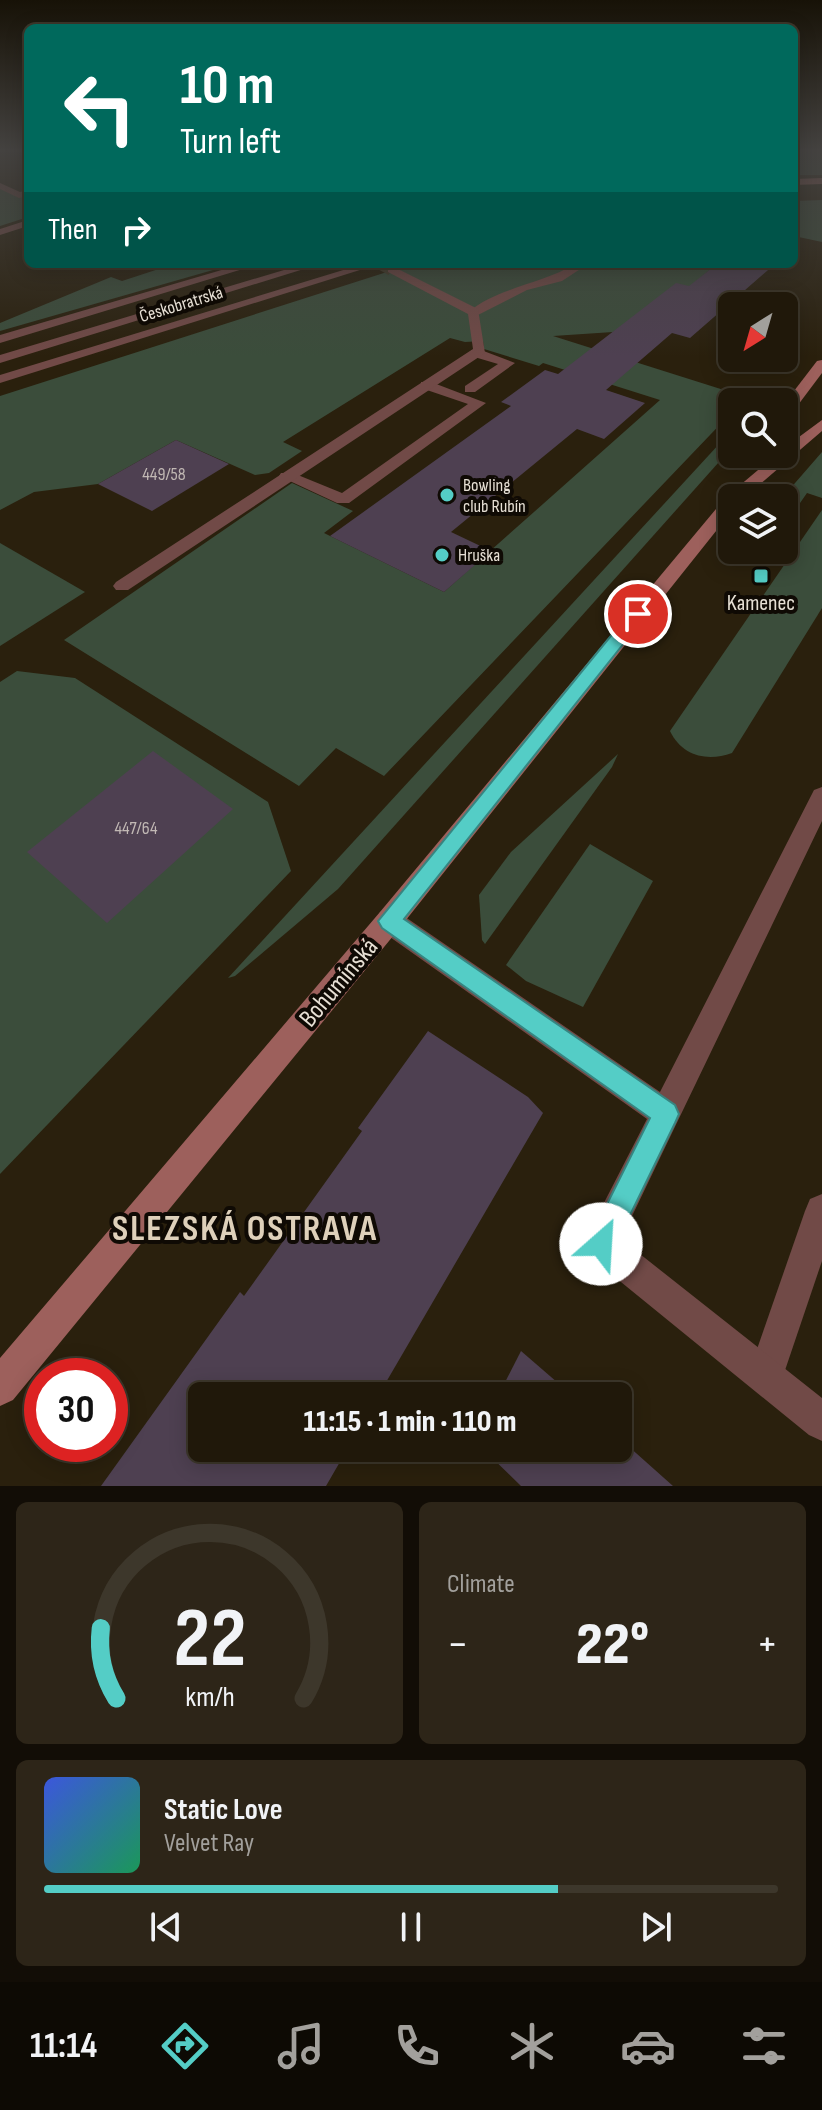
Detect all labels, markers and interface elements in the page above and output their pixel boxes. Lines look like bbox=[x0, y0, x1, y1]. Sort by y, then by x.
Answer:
text: 10 m bbox=[180, 53, 274, 120]
icon: left bbox=[48, 56, 152, 160]
text: Turn left bbox=[180, 121, 281, 164]
icon: right bbox=[114, 208, 158, 252]
text: Then bbox=[48, 212, 98, 248]
street label: Českobratrská bbox=[137, 282, 226, 327]
north arrow bbox=[718, 292, 798, 372]
map controls bbox=[718, 292, 798, 564]
button: search bbox=[718, 388, 798, 468]
house number: 449/58 bbox=[142, 464, 186, 485]
place label: Bowling club Rubín bbox=[463, 475, 526, 517]
button: layers bbox=[718, 484, 798, 564]
marker: Bowling club Rubín bbox=[438, 486, 456, 504]
place label: Hruška bbox=[458, 545, 500, 566]
marker: Hruška bbox=[433, 546, 451, 564]
marker: Kamenec bbox=[752, 567, 770, 585]
pin bbox=[604, 580, 672, 648]
place label: Kamenec bbox=[727, 590, 795, 617]
icon: arrive bbox=[616, 592, 660, 636]
house number: 447/64 bbox=[114, 818, 158, 839]
street label: Bohumínská bbox=[293, 932, 385, 1034]
position arrow bbox=[559, 1202, 643, 1286]
district label: SLEZSKÁ OSTRAVA bbox=[112, 1208, 378, 1251]
speed limit sign: 30 bbox=[24, 1358, 128, 1462]
text: 11:15 · 1 min · 110 m bbox=[304, 1404, 516, 1440]
text: Climate bbox=[447, 1569, 515, 1600]
text: 22 bbox=[173, 1590, 246, 1690]
text: 22° bbox=[576, 1609, 649, 1681]
text: − bbox=[447, 1618, 469, 1671]
text: + bbox=[756, 1618, 778, 1671]
text: km/h bbox=[185, 1680, 234, 1715]
text: Static Love bbox=[164, 1792, 283, 1828]
text: Velvet Ray bbox=[164, 1828, 254, 1859]
icon: previous bbox=[144, 1905, 188, 1949]
icon: pause bbox=[389, 1905, 433, 1949]
icon: next bbox=[634, 1905, 678, 1949]
icon: directions bbox=[157, 2018, 213, 2074]
icon: music bbox=[273, 2018, 329, 2074]
icon: phone bbox=[389, 2018, 445, 2074]
icon: climate bbox=[504, 2018, 560, 2074]
icon: car bbox=[620, 2018, 676, 2074]
icon: filters bbox=[736, 2018, 792, 2074]
text: 11:14 bbox=[30, 2025, 97, 2068]

